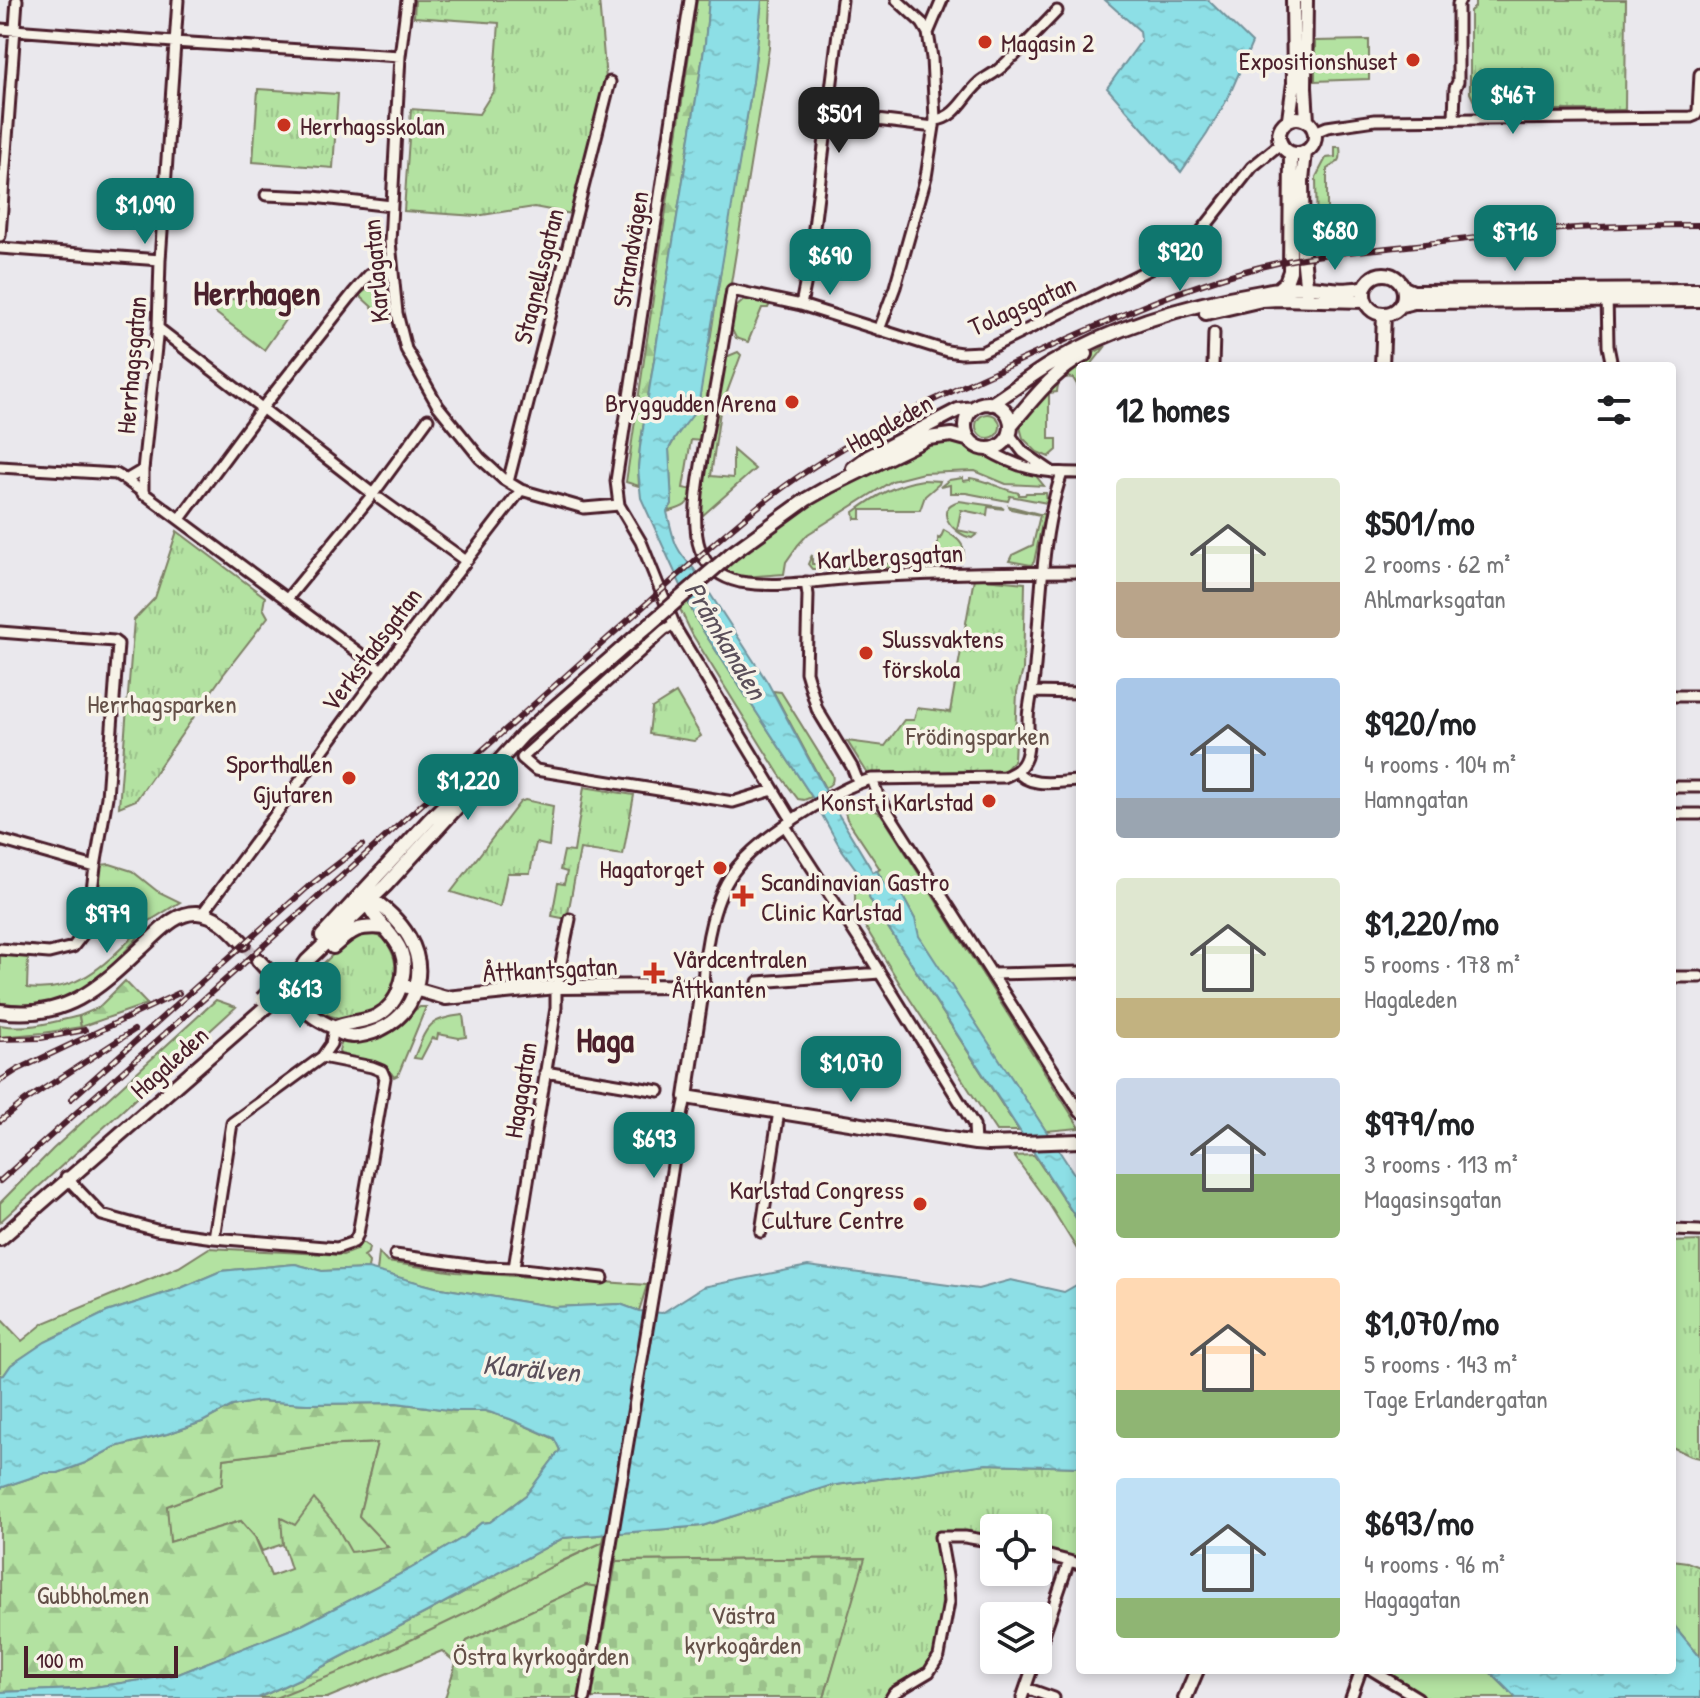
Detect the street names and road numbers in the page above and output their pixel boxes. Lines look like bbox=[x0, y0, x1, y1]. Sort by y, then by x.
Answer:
street label: Strandvägen bbox=[604, 188, 656, 310]
street label: Stagnellsgatan bbox=[504, 205, 572, 347]
street label: Karlagatan bbox=[353, 218, 397, 324]
street label: Tolagsgatan bbox=[963, 266, 1081, 344]
street label: Herrhagsgatan bbox=[108, 295, 154, 435]
street label: Hagaleden bbox=[840, 385, 938, 461]
street label: Karlbergsgatan bbox=[816, 535, 964, 577]
street label: Verkstadsgatan bbox=[313, 579, 429, 719]
street label: Åttkantsgatan bbox=[482, 948, 618, 990]
street label: Hagaleden bbox=[122, 1018, 216, 1106]
street label: Hagagatan bbox=[495, 1039, 545, 1141]

